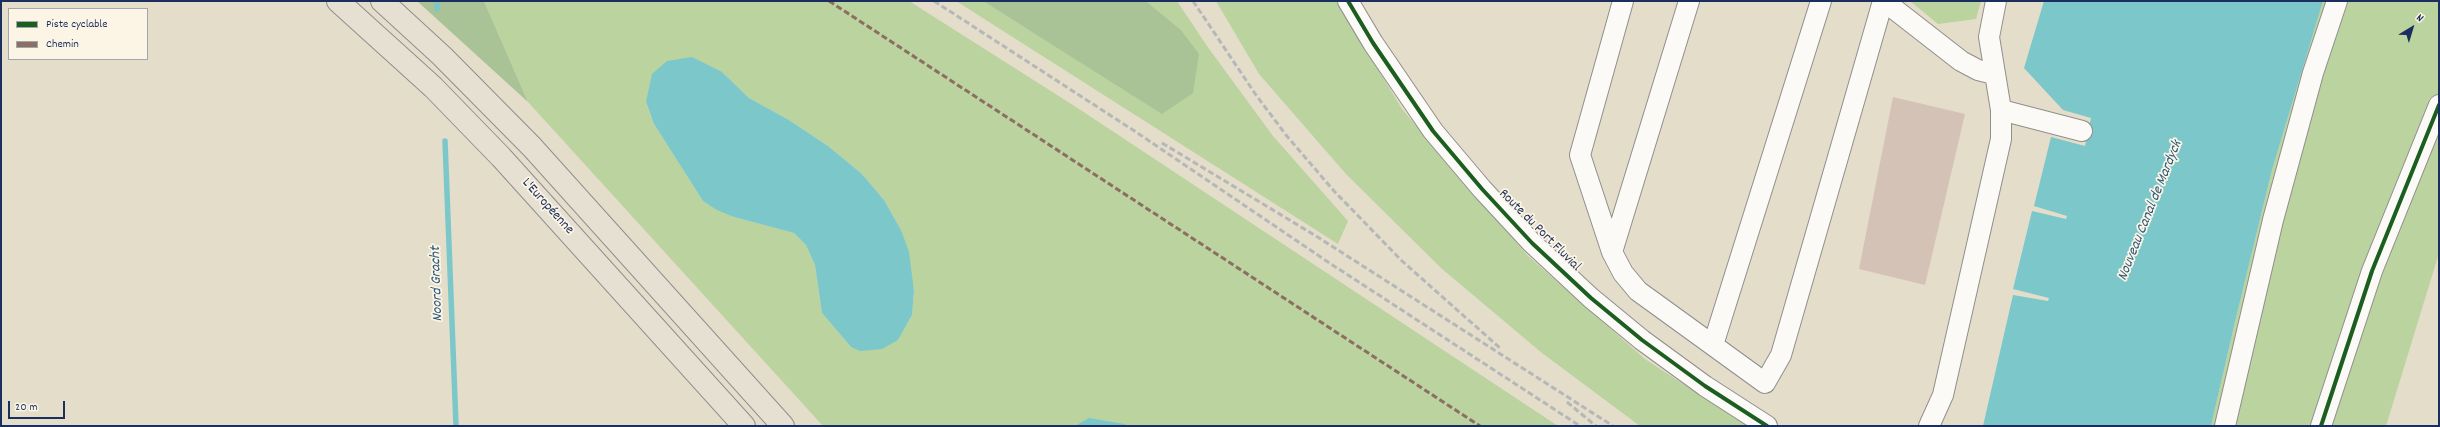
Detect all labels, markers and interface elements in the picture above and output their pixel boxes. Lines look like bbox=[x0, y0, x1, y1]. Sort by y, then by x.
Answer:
legend bbox=[8, 8, 148, 60]
north arrow bbox=[2392, 8, 2432, 48]
text: N bbox=[2412, 11, 2426, 27]
text: Piste cyclable bbox=[46, 16, 107, 33]
text: Chemin bbox=[46, 36, 79, 53]
water label: Nouveau Canal de Mardyck bbox=[2115, 138, 2187, 284]
street label: L'Européenne bbox=[517, 175, 577, 239]
street label: Route du Port Fluvial bbox=[1494, 186, 1584, 276]
water label: Noord Gracht bbox=[428, 246, 448, 322]
scale bar bbox=[10, 393, 67, 419]
text: 20 m bbox=[15, 399, 38, 416]

